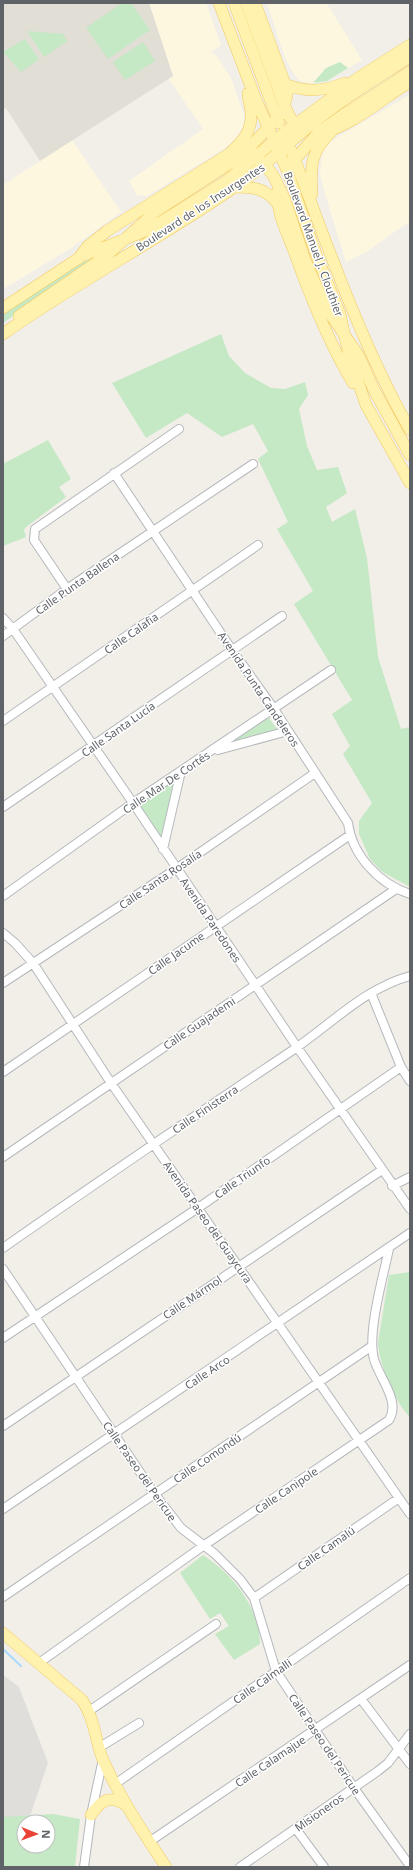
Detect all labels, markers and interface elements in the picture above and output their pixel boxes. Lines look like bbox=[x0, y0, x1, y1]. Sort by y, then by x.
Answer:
street label: Boulevard de los Insurgentes bbox=[133, 160, 267, 254]
street label: Boulevard Manuel J. Clouthier bbox=[281, 169, 347, 319]
street label: Calle Punta Ballena bbox=[32, 548, 122, 618]
street label: Calle Calafia bbox=[101, 609, 161, 657]
street label: Avenida Punta Candeleros bbox=[215, 629, 303, 749]
street label: Calle Santa Lucía bbox=[78, 698, 158, 760]
street label: Calle Mar De Cortés bbox=[119, 747, 213, 817]
street label: Calle Santa Rosalía bbox=[116, 846, 204, 912]
street label: Avenida Paredones bbox=[177, 875, 245, 965]
street label: Calle Jacume bbox=[145, 928, 207, 978]
street label: Calle Guajademi bbox=[160, 993, 238, 1053]
street label: Calle Finisterra bbox=[169, 1081, 241, 1137]
street label: Calle Triunfo bbox=[211, 1152, 273, 1202]
street label: Avenida Paseo del Guaycura bbox=[160, 1158, 256, 1286]
street label: Calle Mármol bbox=[159, 1272, 225, 1322]
street label: Calle Arco bbox=[182, 1351, 233, 1393]
street label: Calle Paseo del Pericue bbox=[100, 1418, 180, 1524]
street label: Calle Comondú bbox=[170, 1430, 244, 1486]
street label: Calle Canipole bbox=[252, 1463, 320, 1517]
street label: Calle Camalú bbox=[294, 1523, 358, 1573]
street label: Calle Calmalli bbox=[230, 1655, 294, 1707]
street label: Calle Paseo del Pericue bbox=[286, 1691, 364, 1797]
street label: Calle Calamajue bbox=[232, 1732, 308, 1790]
street label: Misioneros bbox=[291, 1790, 347, 1834]
north arrow bbox=[16, 1814, 56, 1854]
text: N bbox=[39, 1830, 54, 1839]

